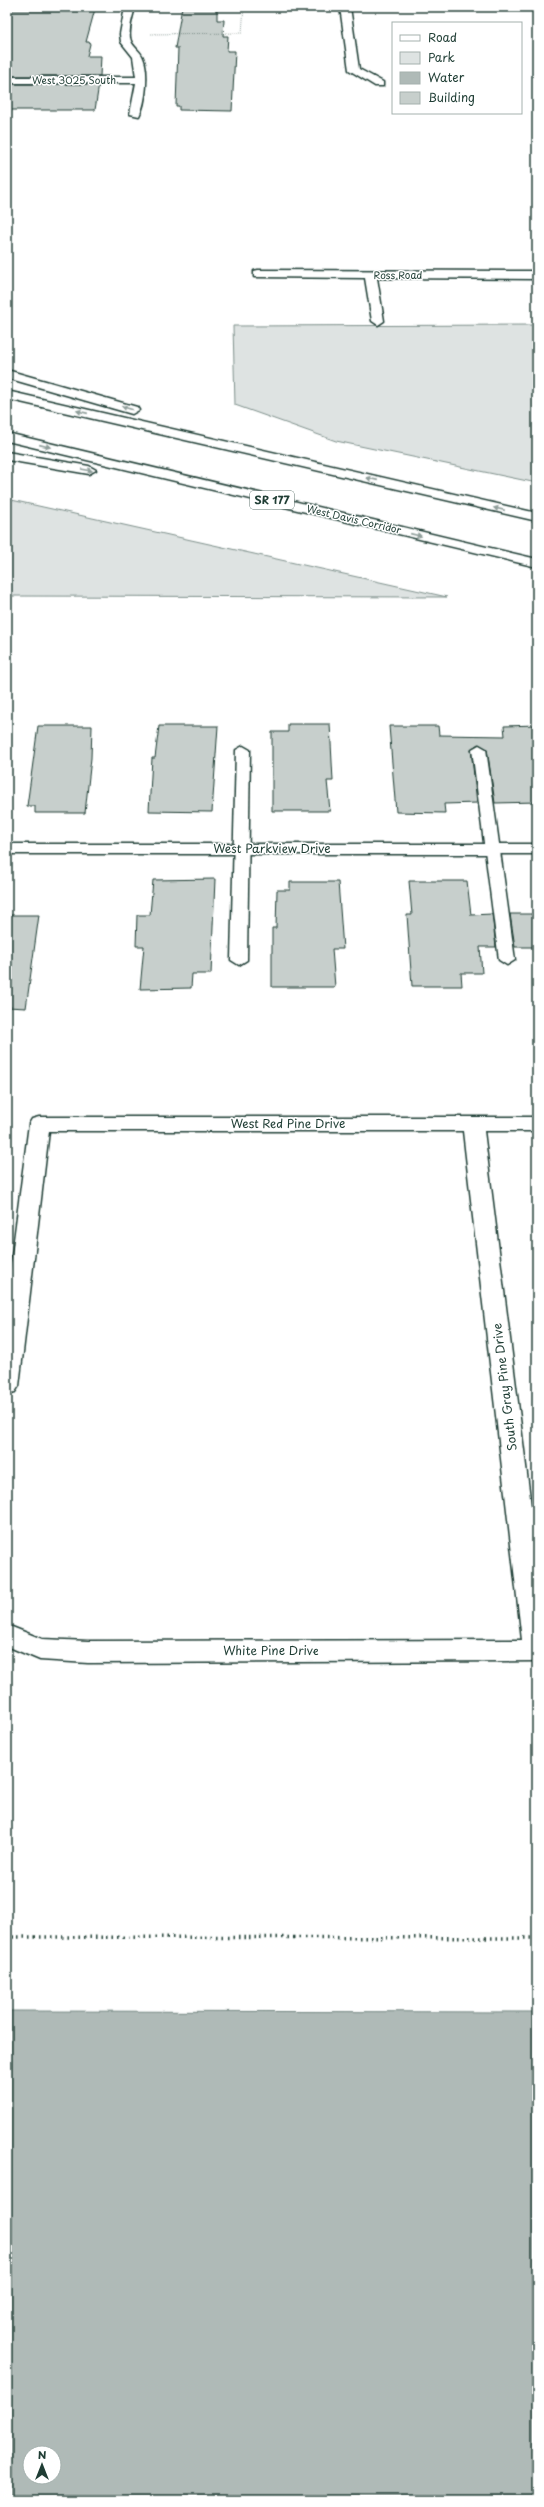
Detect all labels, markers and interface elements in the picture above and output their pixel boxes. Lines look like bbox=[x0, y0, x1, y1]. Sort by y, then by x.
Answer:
legend bbox=[392, 22, 522, 114]
text: Road bbox=[428, 28, 457, 46]
text: Park bbox=[428, 48, 455, 66]
text: Water bbox=[428, 68, 465, 86]
street label: West 3025 South bbox=[32, 72, 116, 87]
text: Building bbox=[428, 88, 475, 106]
street label: Ross Road bbox=[374, 267, 423, 282]
one-way arrow bbox=[120, 405, 132, 411]
one-way arrow bbox=[76, 408, 88, 414]
one-way arrow bbox=[39, 443, 51, 449]
one-way arrow bbox=[81, 467, 93, 473]
one-way arrow bbox=[366, 476, 378, 482]
road number: SR 177 bbox=[250, 491, 294, 509]
street label: West Davis Corridor bbox=[305, 500, 403, 537]
one-way arrow bbox=[493, 505, 505, 511]
one-way arrow bbox=[410, 532, 423, 538]
street label: West Parkview Drive bbox=[213, 839, 331, 857]
street label: West Red Pine Drive bbox=[231, 1114, 345, 1132]
street label: South Gray Pine Drive bbox=[487, 1322, 521, 1452]
street label: White Pine Drive bbox=[223, 1641, 319, 1659]
north arrow bbox=[22, 2445, 62, 2485]
text: N bbox=[38, 2446, 47, 2463]

